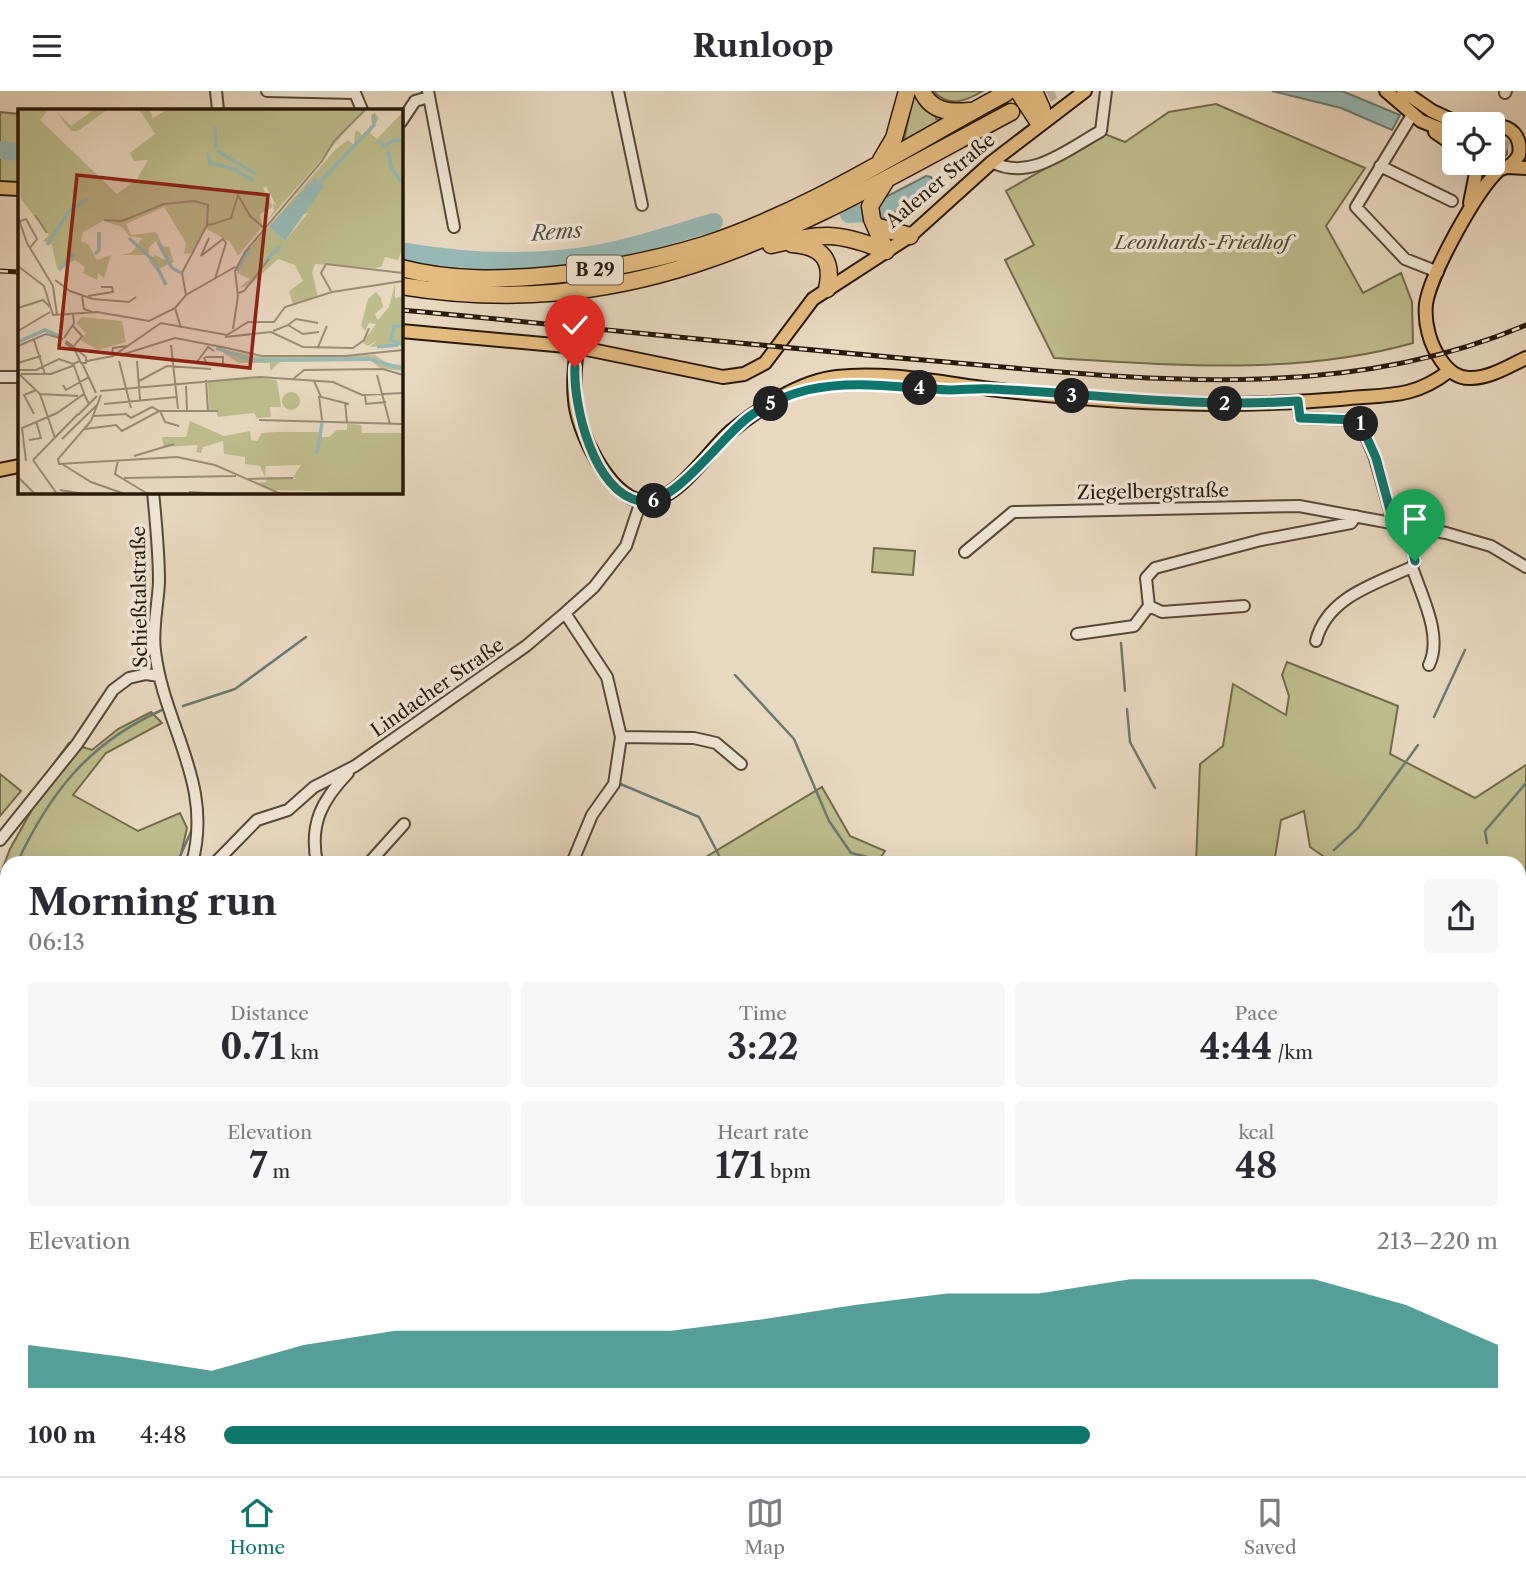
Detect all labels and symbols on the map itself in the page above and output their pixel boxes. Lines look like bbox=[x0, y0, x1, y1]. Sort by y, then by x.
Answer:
inset map bbox=[18, 109, 402, 493]
street label: Aalener Straße bbox=[880, 128, 1000, 233]
water label: Rems bbox=[529, 217, 584, 246]
park label: Leonhards-Friedhof bbox=[1113, 231, 1296, 254]
road number: B 29 bbox=[567, 255, 623, 285]
pin bbox=[545, 295, 605, 367]
pin: 4 bbox=[902, 371, 937, 405]
pin: 3 bbox=[1054, 379, 1090, 413]
pin: 5 bbox=[754, 387, 788, 421]
pin: 2 bbox=[1208, 387, 1242, 421]
pin: 1 bbox=[1344, 407, 1378, 441]
street label: Ziegelbergstraße bbox=[1077, 479, 1229, 504]
pin: 6 bbox=[636, 483, 672, 519]
pin bbox=[1385, 489, 1445, 561]
street label: Schießtalstraße bbox=[127, 526, 152, 668]
street label: Lindacher Straße bbox=[366, 633, 508, 742]

